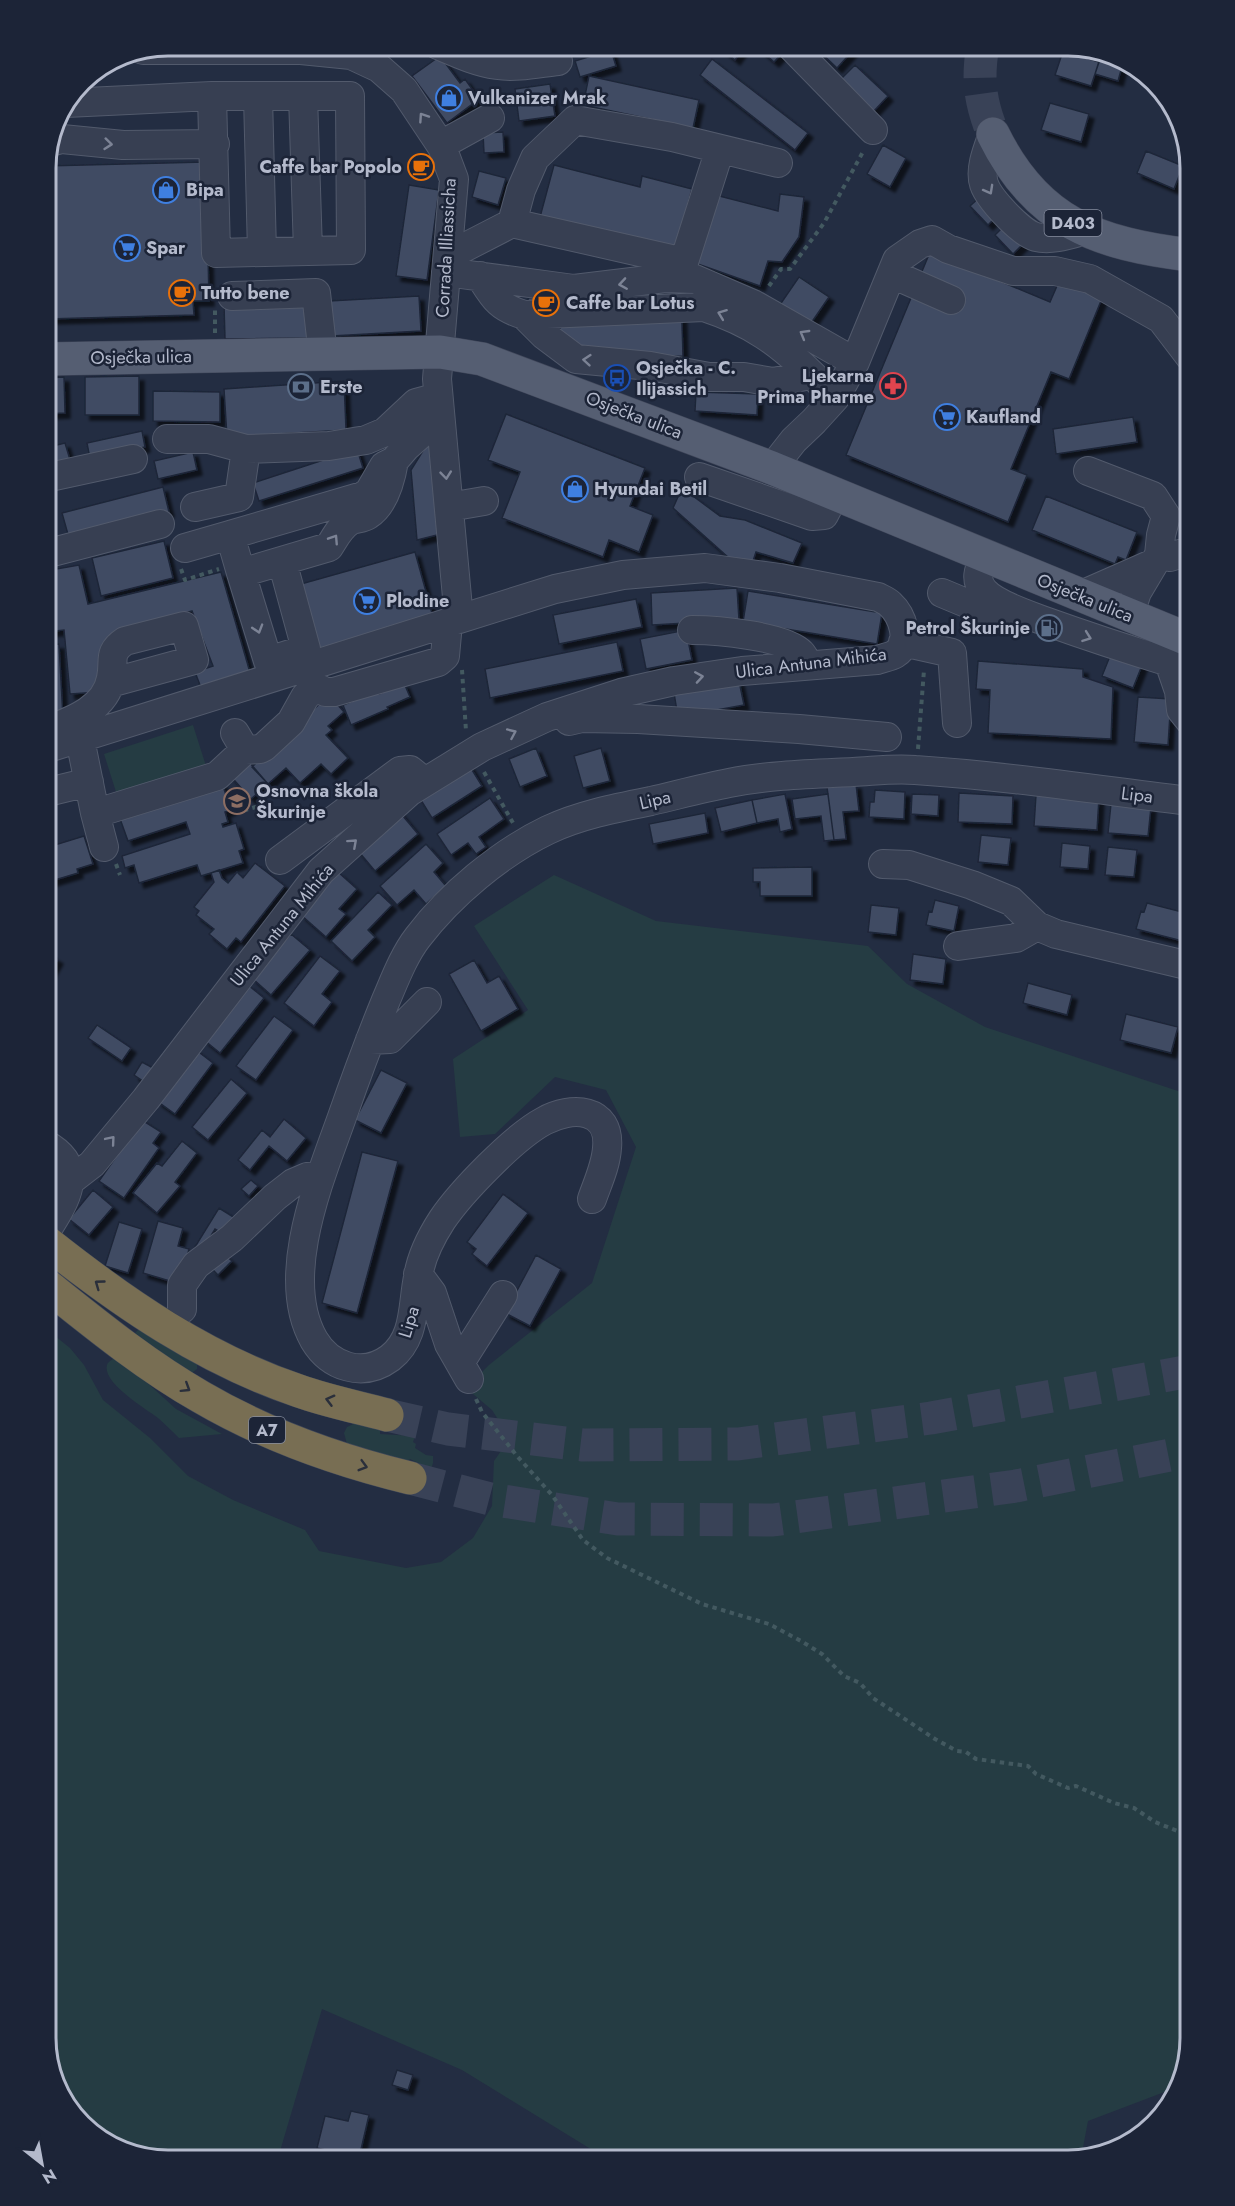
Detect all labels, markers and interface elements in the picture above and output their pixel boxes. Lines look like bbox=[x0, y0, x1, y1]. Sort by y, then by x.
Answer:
shop icon: Vulkanizer Mrak bbox=[434, 83, 464, 113]
place label: Vulkanizer Mrak bbox=[467, 85, 607, 111]
one-way arrow bbox=[419, 113, 430, 124]
one-way arrow bbox=[104, 137, 113, 150]
cafe icon: Caffe bar Popolo bbox=[406, 152, 436, 182]
place label: Caffe bar Popolo bbox=[259, 154, 402, 180]
shop icon: Bipa bbox=[151, 175, 181, 205]
place label: Bipa bbox=[186, 177, 224, 203]
street label: Corrada Illiassicha bbox=[429, 178, 463, 318]
one-way arrow bbox=[982, 184, 993, 194]
road number: D403 bbox=[1044, 210, 1102, 236]
supermarket icon: Spar bbox=[112, 233, 142, 263]
place label: Spar bbox=[146, 235, 186, 261]
one-way arrow bbox=[618, 277, 627, 289]
cafe icon: Tutto bene bbox=[167, 278, 197, 308]
place label: Tutto bene bbox=[201, 280, 290, 306]
cafe icon: Caffe bar Lotus bbox=[531, 288, 561, 318]
place label: Caffe bar Lotus bbox=[566, 290, 694, 316]
one-way arrow bbox=[717, 308, 728, 321]
one-way arrow bbox=[800, 330, 810, 341]
street label: Osječka ulica bbox=[90, 343, 192, 371]
one-way arrow bbox=[583, 354, 592, 367]
place label: Osječka - C. Ilijassich bbox=[636, 355, 736, 402]
bus stop icon: Osječka - C. Ilijassich bbox=[602, 363, 632, 393]
place label: Ljekarna Prima Pharme bbox=[757, 363, 874, 410]
pharmacy icon: Ljekarna Prima Pharme bbox=[878, 371, 908, 401]
bank icon: Erste bbox=[286, 372, 316, 402]
place label: Erste bbox=[320, 374, 363, 400]
street label: Osječka ulica bbox=[582, 385, 686, 445]
supermarket icon: Kaufland bbox=[932, 402, 962, 432]
place label: Kaufland bbox=[966, 404, 1041, 430]
one-way arrow bbox=[439, 470, 452, 479]
shop icon: Hyundai Betil bbox=[560, 474, 590, 504]
place label: Hyundai Betil bbox=[594, 476, 707, 502]
one-way arrow bbox=[327, 534, 338, 545]
street label: Osječka ulica bbox=[1033, 567, 1137, 629]
supermarket icon: Plodine bbox=[352, 586, 382, 616]
place label: Plodine bbox=[386, 588, 449, 614]
fuel station icon: Petrol Škurinje bbox=[1034, 613, 1064, 643]
place label: Petrol Škurinje bbox=[906, 615, 1030, 641]
one-way arrow bbox=[251, 623, 263, 634]
one-way arrow bbox=[1081, 629, 1092, 642]
street label: Ulica Antuna Mihića bbox=[734, 641, 888, 685]
one-way arrow bbox=[694, 672, 703, 684]
one-way arrow bbox=[506, 728, 517, 740]
place label: Osnovna škola Škurinje bbox=[256, 778, 378, 825]
street label: Lipa bbox=[1120, 780, 1154, 810]
street label: Lipa bbox=[637, 784, 673, 816]
school or university icon: Osnovna škola Škurinje bbox=[222, 786, 252, 816]
one-way arrow bbox=[346, 839, 357, 850]
street label: Ulica Antuna Mihića bbox=[224, 858, 340, 992]
one-way arrow bbox=[104, 1136, 115, 1147]
one-way arrow bbox=[95, 1280, 106, 1291]
street label: Lipa bbox=[392, 1303, 426, 1341]
one-way arrow bbox=[180, 1380, 190, 1392]
one-way arrow bbox=[325, 1394, 335, 1407]
road number: A7 bbox=[249, 1417, 285, 1443]
one-way arrow bbox=[358, 1459, 368, 1472]
north arrow bbox=[12, 2134, 72, 2194]
text: N bbox=[38, 2163, 61, 2190]

